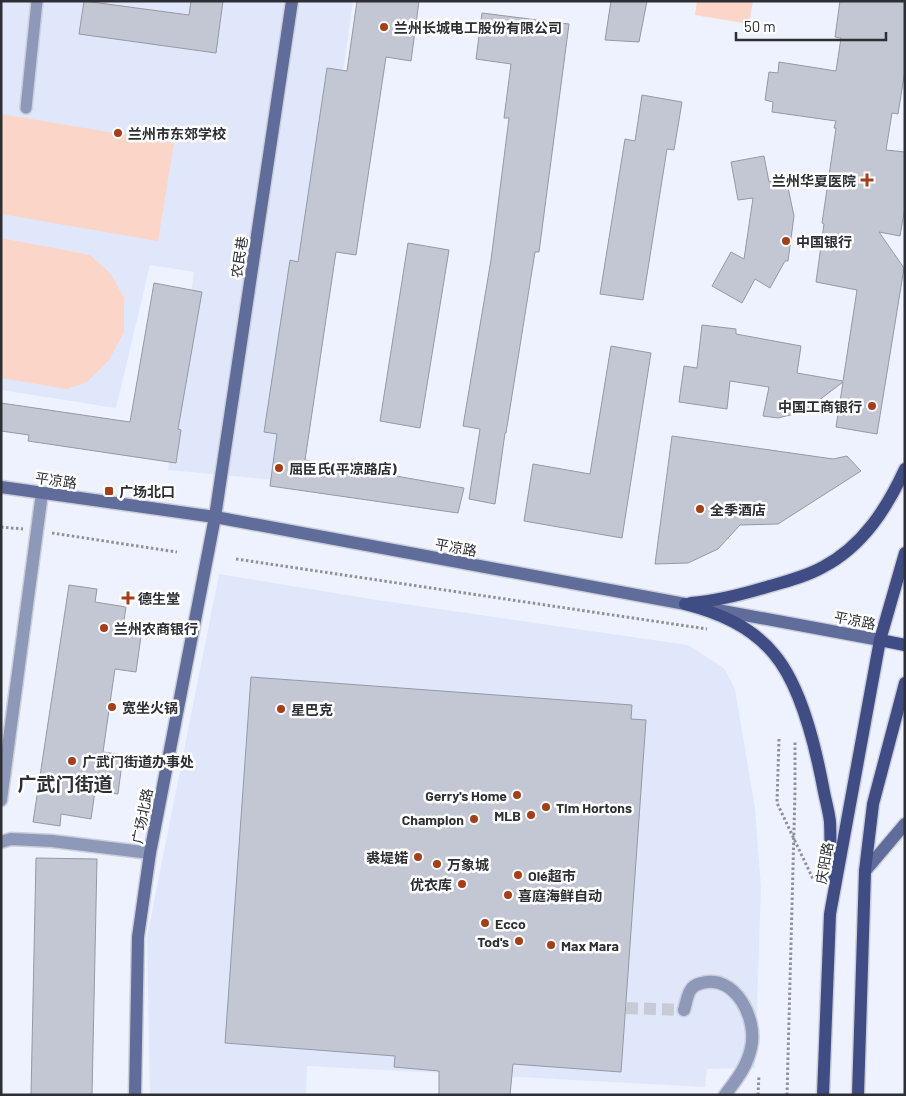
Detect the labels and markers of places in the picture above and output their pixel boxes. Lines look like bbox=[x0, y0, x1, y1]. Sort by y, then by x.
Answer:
place label: 兰州长城电工股份有限公司 bbox=[394, 19, 562, 36]
marker: 兰州长城电工股份有限公司 bbox=[378, 21, 390, 33]
place label: 兰州市东郊学校 bbox=[128, 125, 226, 142]
marker: 兰州市东郊学校 bbox=[112, 127, 124, 139]
place label: 兰州华夏医院 bbox=[772, 172, 856, 189]
marker: 兰州华夏医院 bbox=[860, 173, 874, 187]
place label: 中国银行 bbox=[796, 233, 852, 250]
marker: 中国银行 bbox=[780, 235, 792, 247]
place label: 中国工商银行 bbox=[778, 398, 862, 415]
marker: 中国工商银行 bbox=[866, 400, 878, 412]
place label: 屈臣氏(平凉路店) bbox=[289, 460, 397, 477]
marker: 屈臣氏(平凉路店) bbox=[273, 462, 285, 474]
place label: 广场北口 bbox=[119, 483, 175, 500]
marker: 广场北口 bbox=[103, 485, 115, 497]
place label: 全季酒店 bbox=[710, 501, 766, 518]
marker: 全季酒店 bbox=[694, 503, 706, 515]
place label: 德生堂 bbox=[138, 590, 180, 607]
marker: 德生堂 bbox=[122, 592, 134, 604]
place label: 兰州农商银行 bbox=[114, 620, 198, 637]
marker: 兰州农商银行 bbox=[98, 622, 110, 634]
place label: 宽坐火锅 bbox=[122, 699, 178, 716]
marker: 宽坐火锅 bbox=[106, 701, 118, 713]
place label: 星巴克 bbox=[291, 701, 333, 718]
marker: 星巴克 bbox=[275, 703, 287, 715]
place label: 广武门街道办事处 bbox=[82, 753, 194, 770]
marker: 广武门街道办事处 bbox=[66, 755, 78, 767]
place label: Gerry's Home bbox=[425, 787, 507, 804]
marker: Gerry's Home bbox=[511, 789, 523, 801]
place label: Tim Hortons bbox=[556, 799, 632, 816]
marker: Tim Hortons bbox=[540, 801, 552, 813]
place label: MLB bbox=[494, 807, 521, 824]
marker: MLB bbox=[525, 809, 537, 821]
place label: Champion bbox=[402, 811, 464, 828]
marker: Champion bbox=[468, 813, 480, 825]
place label: 裘堤婼 bbox=[366, 849, 408, 866]
marker: 裘堤婼 bbox=[412, 851, 424, 863]
place label: 万象城 bbox=[447, 856, 489, 873]
marker: 万象城 bbox=[431, 858, 443, 870]
place label: Olé超市 bbox=[528, 867, 576, 884]
marker: Olé超市 bbox=[512, 869, 524, 881]
place label: 优衣库 bbox=[410, 876, 452, 893]
marker: 优衣库 bbox=[456, 878, 468, 890]
place label: 喜庭海鲜自动 bbox=[518, 887, 602, 904]
marker: 喜庭海鲜自动 bbox=[502, 889, 514, 901]
place label: Ecco bbox=[495, 915, 526, 932]
marker: Ecco bbox=[479, 917, 491, 929]
place label: Tod's bbox=[477, 933, 509, 950]
marker: Tod's bbox=[513, 935, 525, 947]
place label: Max Mara bbox=[561, 937, 619, 954]
marker: Max Mara bbox=[545, 939, 557, 951]

